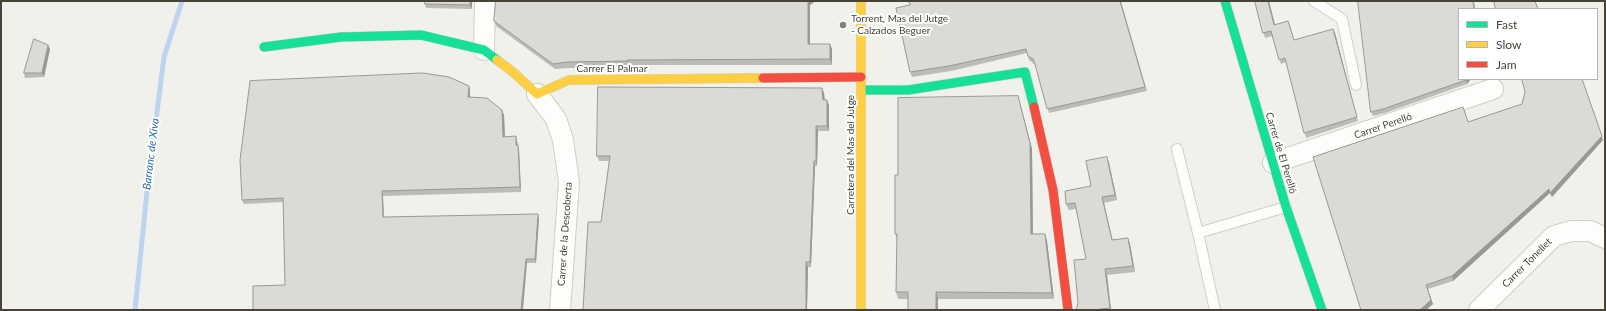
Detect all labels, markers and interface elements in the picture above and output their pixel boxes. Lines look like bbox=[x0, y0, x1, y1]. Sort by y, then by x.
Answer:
legend bbox=[1458, 8, 1598, 80]
place label: Torrent, Mas del Jutge - Calzados Beguer bbox=[851, 13, 948, 36]
text: Fast bbox=[1496, 17, 1517, 32]
marker: Torrent, Mas del Jutge - Calzados Beguer bbox=[838, 20, 848, 30]
text: Slow bbox=[1496, 37, 1521, 52]
text: Jam bbox=[1496, 57, 1517, 72]
street label: Carrer El Palmar bbox=[577, 63, 647, 75]
street label: Carretera del Mas del Jutge bbox=[845, 95, 857, 215]
street label: Carrer de El Perelló bbox=[1263, 111, 1299, 195]
street label: Carrer Perelló bbox=[1353, 111, 1413, 141]
water label: Barranc de Xiva bbox=[140, 117, 162, 191]
street label: Carrer de la Descoberta bbox=[555, 182, 575, 286]
street label: Carrer Tonellet bbox=[1500, 236, 1554, 290]

